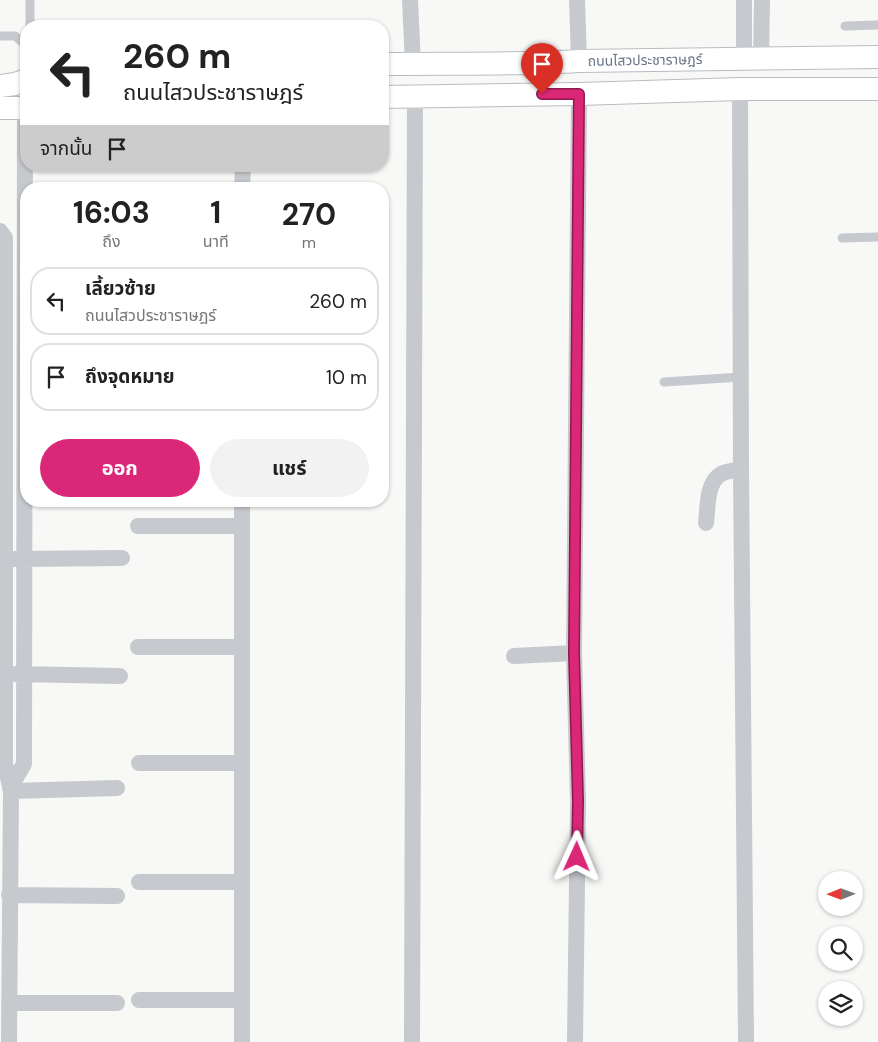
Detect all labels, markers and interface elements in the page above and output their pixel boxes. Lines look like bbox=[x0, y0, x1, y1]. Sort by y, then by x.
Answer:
text: 260 m bbox=[123, 33, 231, 79]
icon: left bbox=[40, 40, 105, 105]
pin bbox=[521, 43, 563, 94]
icon: arrive bbox=[528, 50, 556, 78]
street label: ถนนไสวประชาราษฎร์ bbox=[587, 50, 703, 70]
text: ถนนไสวประชาราษฎร์ bbox=[123, 78, 303, 107]
icon: arrive bbox=[103, 135, 131, 163]
text: จากนั้น bbox=[40, 136, 93, 161]
text: 16:03 bbox=[73, 193, 150, 232]
text: 1 bbox=[210, 193, 221, 232]
text: 270 bbox=[282, 195, 336, 234]
text: ถึง bbox=[102, 231, 121, 252]
text: นาที bbox=[203, 231, 229, 252]
text: m bbox=[302, 232, 316, 253]
text: เลี้ยวซ้าย bbox=[85, 276, 156, 301]
icon: left bbox=[42, 287, 70, 315]
text: 260 m bbox=[309, 289, 367, 314]
text: ถนนไสวประชาราษฎร์ bbox=[85, 305, 216, 326]
icon: arrive bbox=[42, 363, 70, 391]
text: ถึงจุดหมาย bbox=[85, 364, 175, 389]
text: 10 m bbox=[326, 365, 367, 390]
button: ออก bbox=[40, 439, 200, 497]
button: แชร์ bbox=[210, 439, 369, 497]
position arrow bbox=[550, 830, 602, 882]
north arrow bbox=[818, 871, 862, 916]
map controls bbox=[818, 871, 863, 1026]
button: search bbox=[818, 926, 863, 971]
button: layers bbox=[818, 981, 863, 1026]

